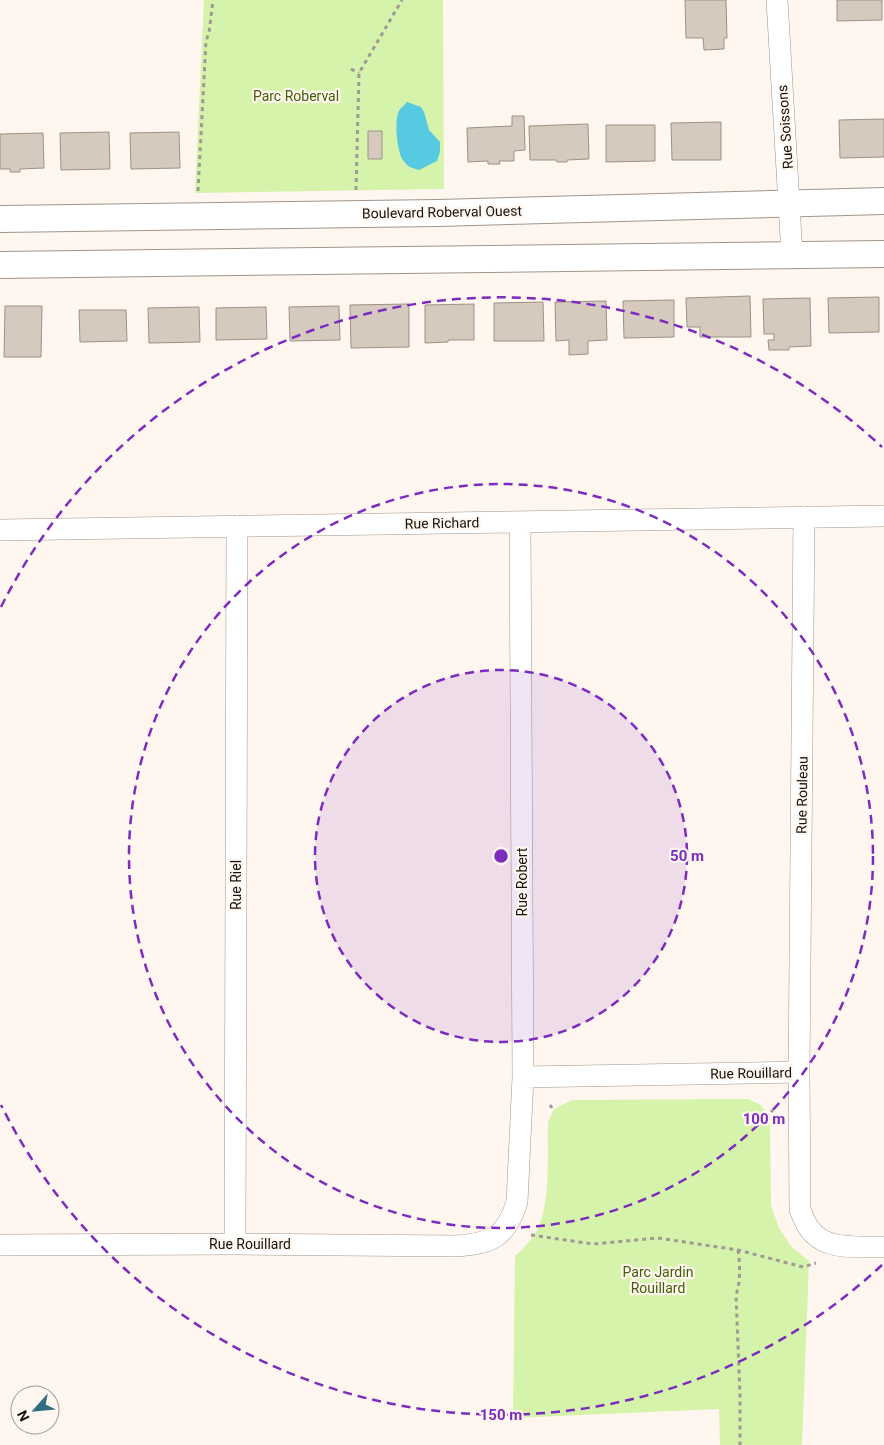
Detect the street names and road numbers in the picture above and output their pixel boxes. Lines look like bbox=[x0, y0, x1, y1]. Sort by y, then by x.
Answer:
street label: Rue Soissons bbox=[774, 84, 796, 170]
street label: Boulevard Roberval Ouest bbox=[362, 203, 523, 221]
street label: Rue Richard bbox=[405, 514, 479, 532]
street label: Rue Rouleau bbox=[793, 756, 811, 834]
street label: Rue Robert bbox=[514, 847, 530, 916]
street label: Rue Riel bbox=[228, 860, 244, 910]
street label: Rue Rouillard bbox=[710, 1064, 792, 1082]
street label: Rue Rouillard bbox=[209, 1236, 291, 1252]

